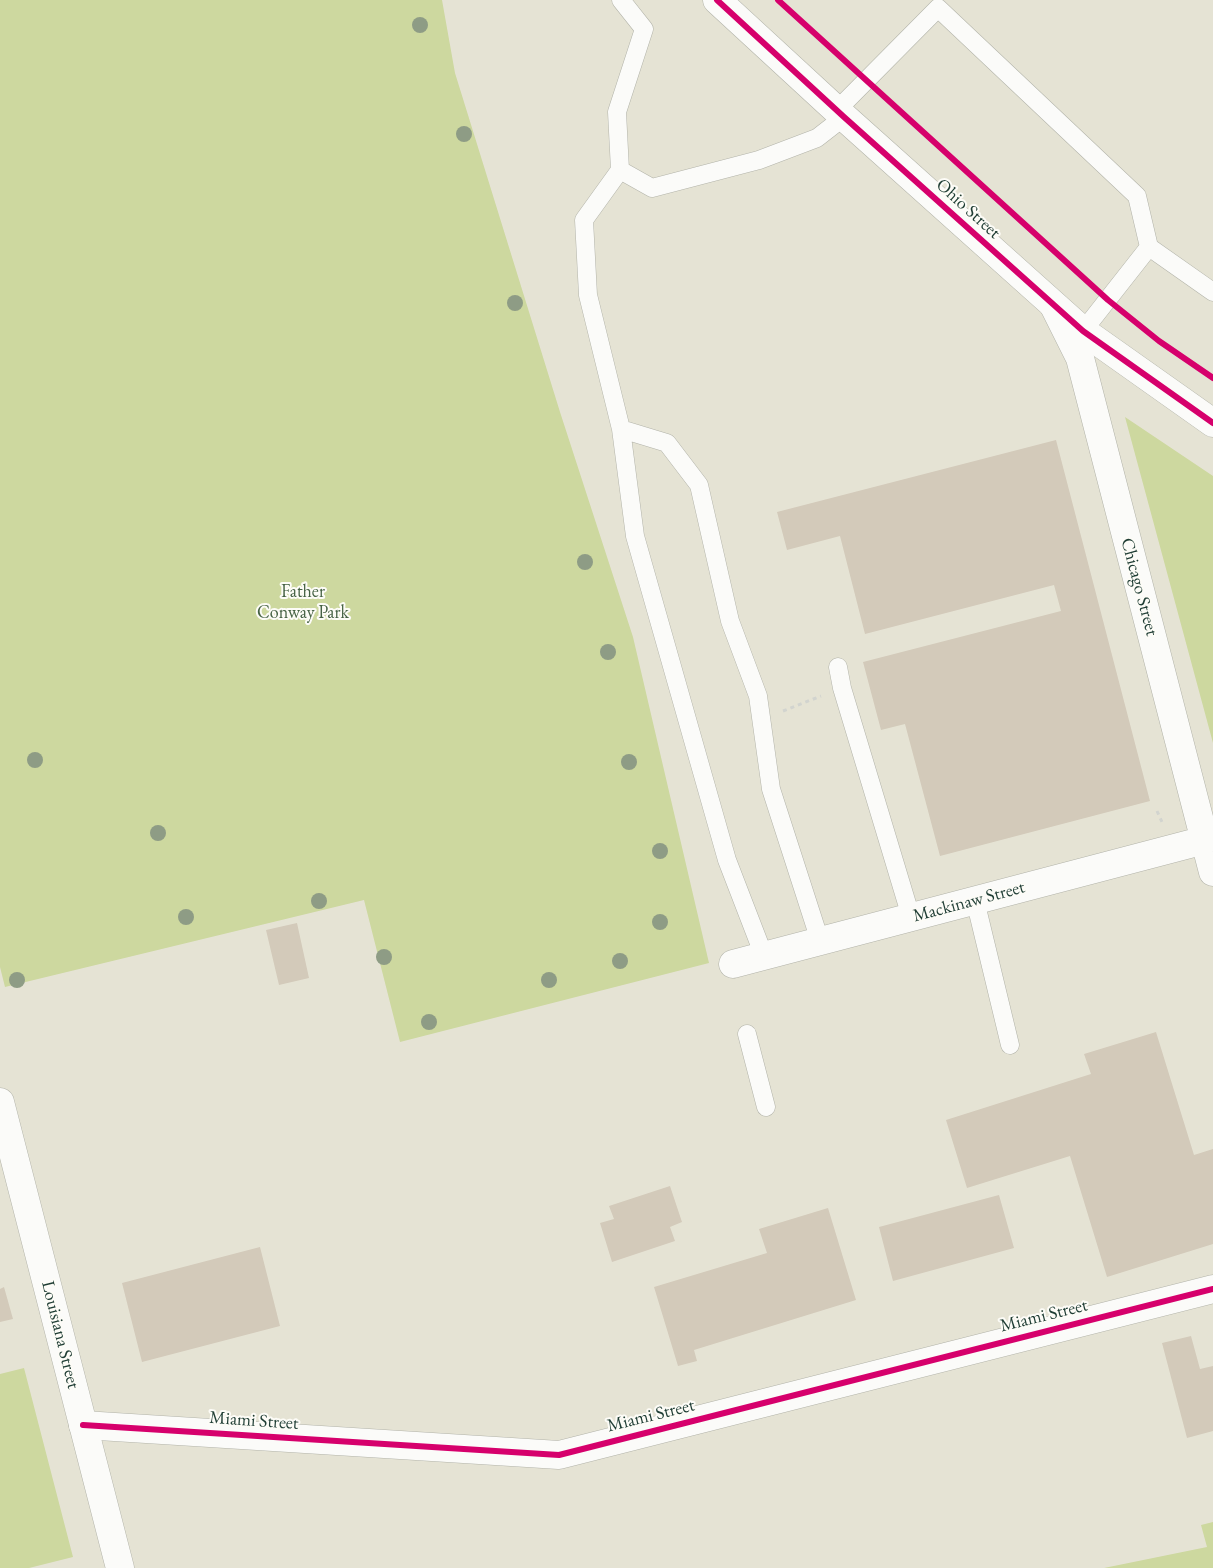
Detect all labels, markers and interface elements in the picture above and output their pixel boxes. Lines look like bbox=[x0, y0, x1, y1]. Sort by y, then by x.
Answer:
street label: Ohio Street bbox=[931, 174, 1005, 244]
street label: Chicago Street bbox=[1116, 536, 1162, 638]
park label: Father Conway Park bbox=[257, 581, 349, 624]
street label: Mackinaw Street bbox=[911, 877, 1027, 927]
street label: Louisiana Street bbox=[36, 1279, 84, 1391]
street label: Miami Street bbox=[998, 1295, 1090, 1337]
street label: Miami Street bbox=[605, 1395, 697, 1437]
street label: Miami Street bbox=[209, 1407, 299, 1435]

